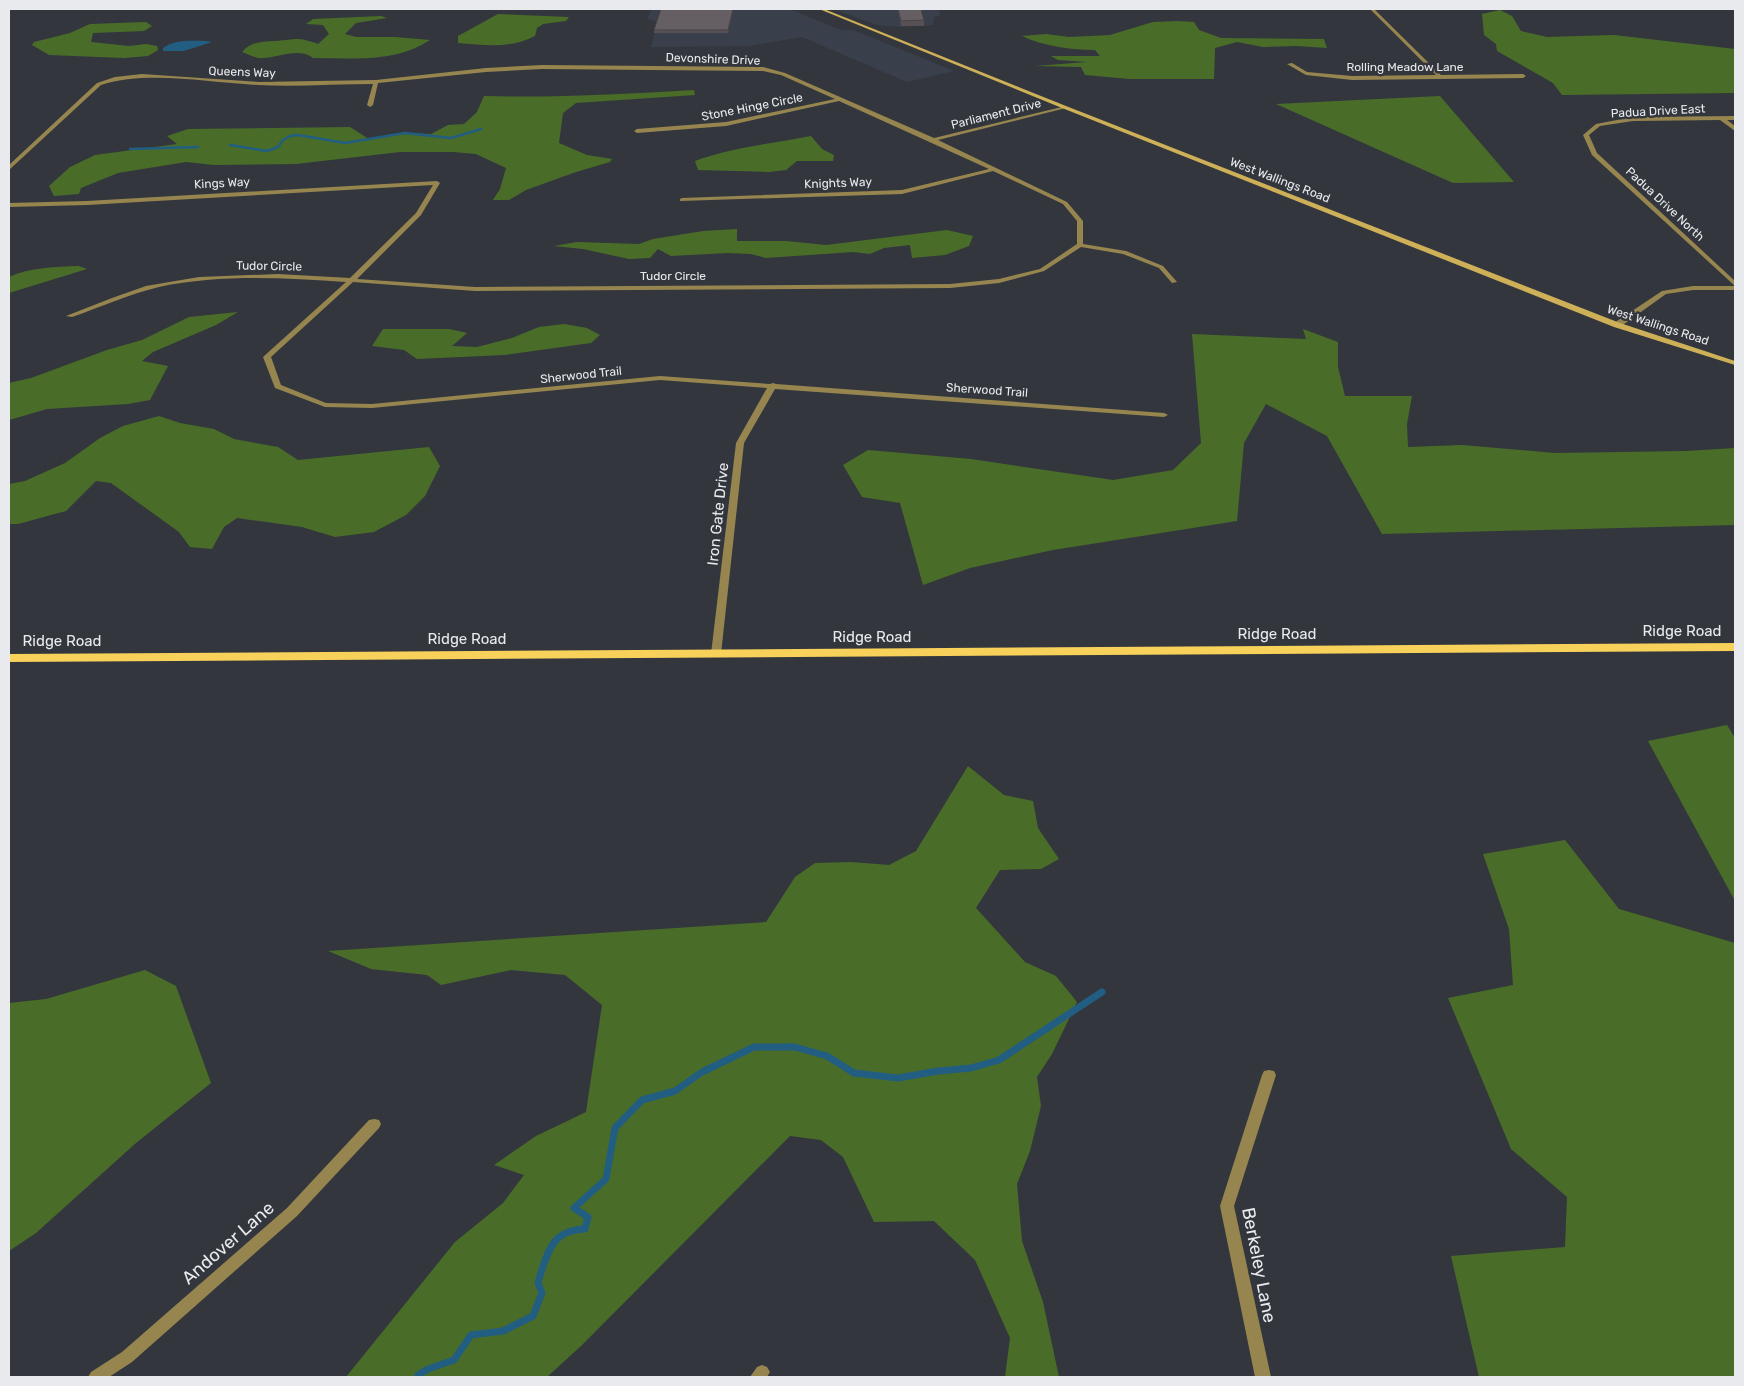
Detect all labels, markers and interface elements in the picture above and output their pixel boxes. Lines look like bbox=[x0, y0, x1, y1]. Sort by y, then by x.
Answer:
street label: Devonshire Drive bbox=[665, 50, 761, 68]
street label: Rolling Meadow Lane bbox=[1346, 60, 1464, 74]
street label: Queens Way bbox=[208, 64, 276, 80]
street label: Stone Hinge Circle bbox=[700, 90, 804, 124]
street label: Parliament Drive bbox=[950, 96, 1043, 132]
street label: Padua Drive East bbox=[1610, 102, 1706, 120]
street label: West Wallings Road bbox=[1228, 154, 1332, 206]
street label: Padua Drive North bbox=[1623, 164, 1707, 244]
street label: Kings Way bbox=[194, 175, 251, 191]
street label: Knights Way bbox=[804, 175, 872, 191]
street label: Tudor Circle bbox=[236, 258, 302, 274]
street label: Tudor Circle bbox=[640, 269, 706, 283]
street label: West Wallings Road bbox=[1605, 302, 1711, 348]
street label: Sherwood Trail bbox=[540, 364, 623, 386]
street label: Sherwood Trail bbox=[946, 380, 1028, 400]
street label: Iron Gate Drive bbox=[704, 462, 732, 566]
street label: Ridge Road bbox=[1643, 622, 1721, 640]
street label: Ridge Road bbox=[1238, 625, 1316, 643]
street label: Ridge Road bbox=[833, 628, 911, 646]
street label: Ridge Road bbox=[428, 630, 506, 648]
street label: Ridge Road bbox=[23, 632, 101, 650]
street label: Andover Lane bbox=[177, 1197, 279, 1289]
street label: Berkeley Lane bbox=[1237, 1206, 1281, 1324]

